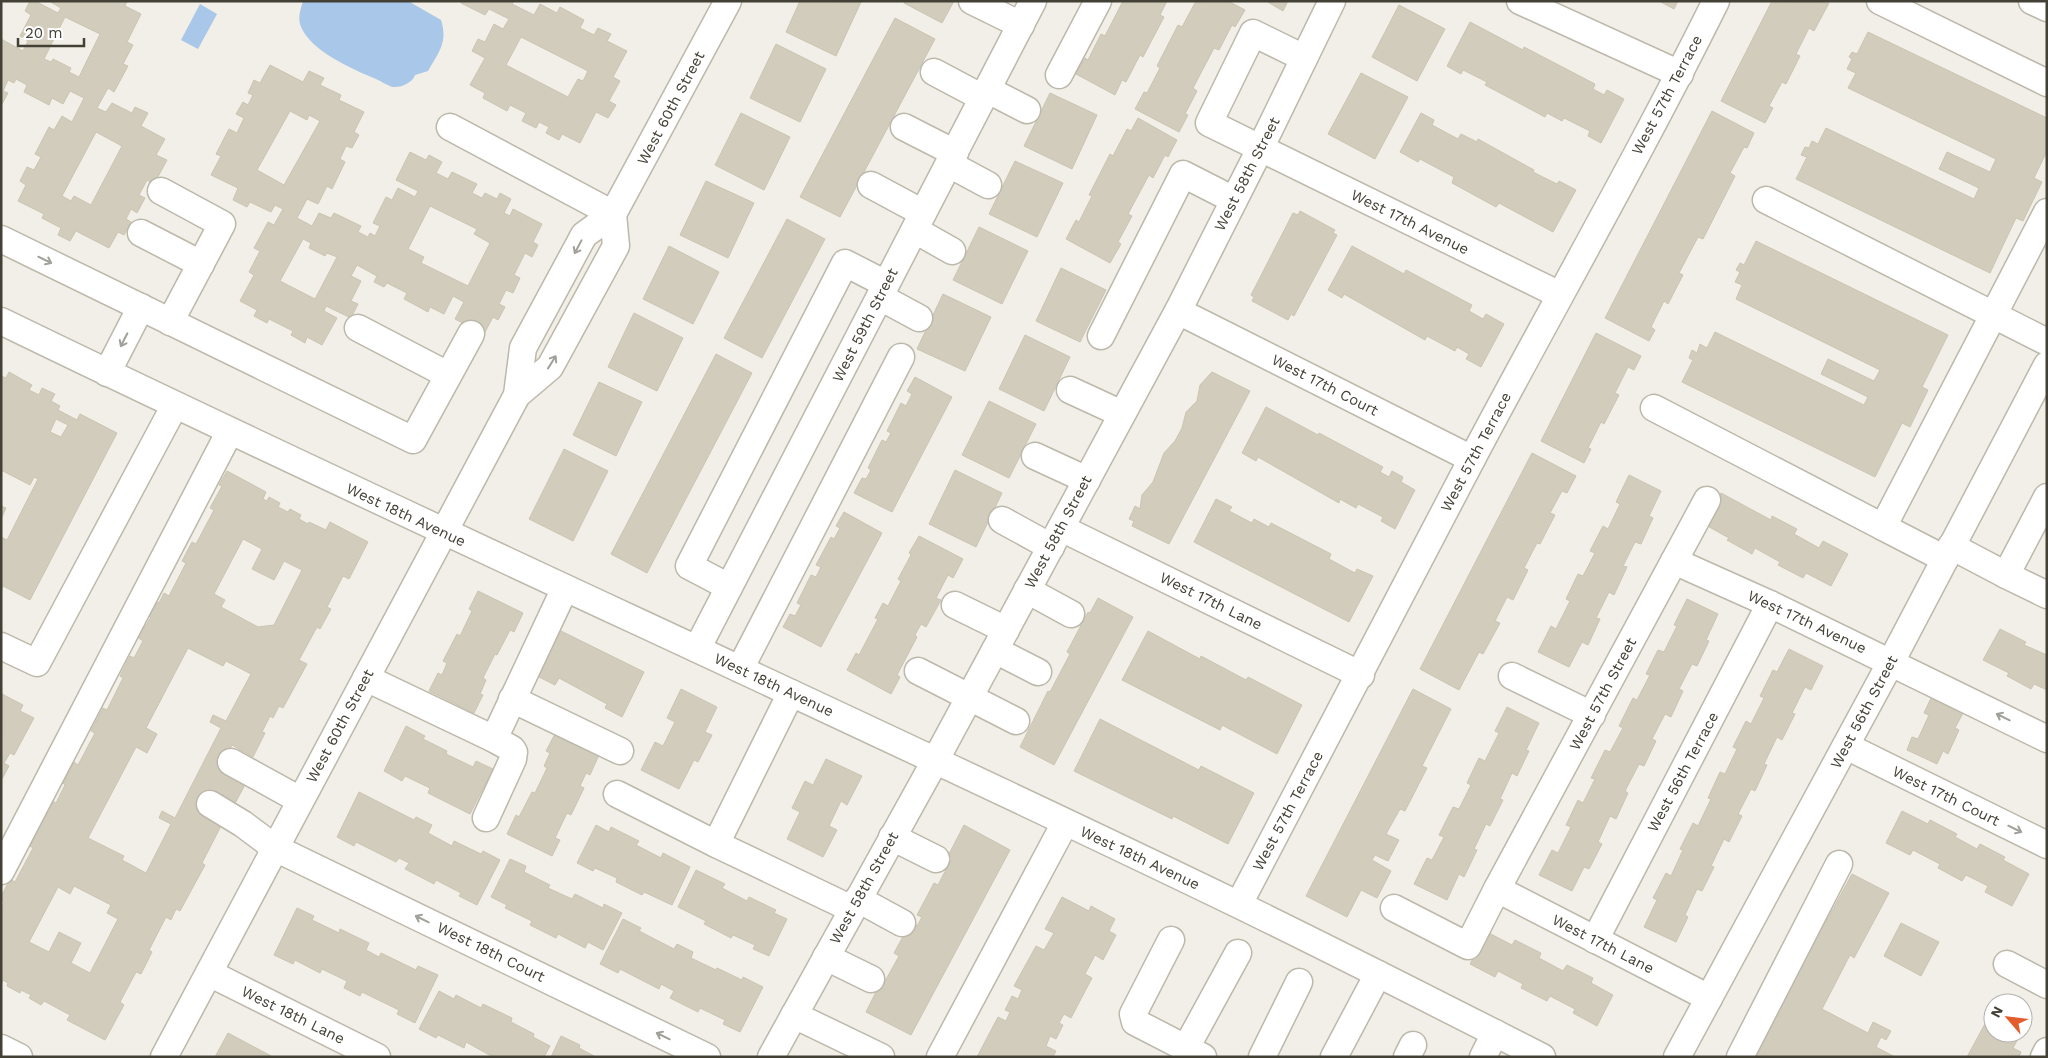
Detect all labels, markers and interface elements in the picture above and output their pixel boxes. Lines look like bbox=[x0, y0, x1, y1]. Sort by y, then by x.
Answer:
scale bar bbox=[18, 15, 84, 47]
text: 20 m bbox=[25, 24, 63, 42]
street label: West 57th Terrace bbox=[1628, 32, 1706, 158]
street label: West 60th Street bbox=[633, 47, 709, 168]
street label: West 58th Street bbox=[1210, 113, 1284, 234]
street label: West 17th Avenue bbox=[1348, 186, 1472, 258]
one-way arrow bbox=[573, 239, 583, 254]
one-way arrow bbox=[37, 256, 52, 266]
street label: West 59th Street bbox=[828, 264, 902, 385]
one-way arrow bbox=[119, 332, 128, 347]
street label: West 17th Court bbox=[1269, 350, 1382, 420]
one-way arrow bbox=[547, 355, 557, 369]
street label: West 57th Terrace bbox=[1437, 389, 1515, 515]
street label: West 58th Street bbox=[1021, 472, 1096, 592]
street label: West 18th Avenue bbox=[343, 479, 469, 551]
street label: West 17th Lane bbox=[1157, 568, 1265, 634]
street label: West 17th Avenue bbox=[1745, 587, 1869, 657]
street label: West 57th Street bbox=[1566, 634, 1641, 753]
street label: West 18th Avenue bbox=[711, 649, 837, 721]
street label: West 56th Street bbox=[1827, 652, 1902, 772]
street label: West 60th Street bbox=[302, 665, 378, 786]
street label: West 56th Terrace bbox=[1644, 709, 1722, 835]
one-way arrow bbox=[1996, 712, 2011, 721]
street label: West 57th Terrace bbox=[1249, 748, 1327, 874]
street label: West 17th Court bbox=[1889, 762, 2003, 830]
street label: West 18th Avenue bbox=[1077, 822, 1203, 894]
one-way arrow bbox=[2007, 825, 2022, 835]
street label: West 58th Street bbox=[826, 828, 903, 947]
street label: West 17th Lane bbox=[1549, 911, 1657, 977]
one-way arrow bbox=[415, 914, 430, 924]
street label: West 18th Court bbox=[434, 918, 549, 986]
street label: West 18th Lane bbox=[238, 982, 348, 1048]
north arrow bbox=[1983, 993, 2033, 1043]
text: N bbox=[1987, 1004, 2006, 1020]
one-way arrow bbox=[656, 1030, 671, 1040]

